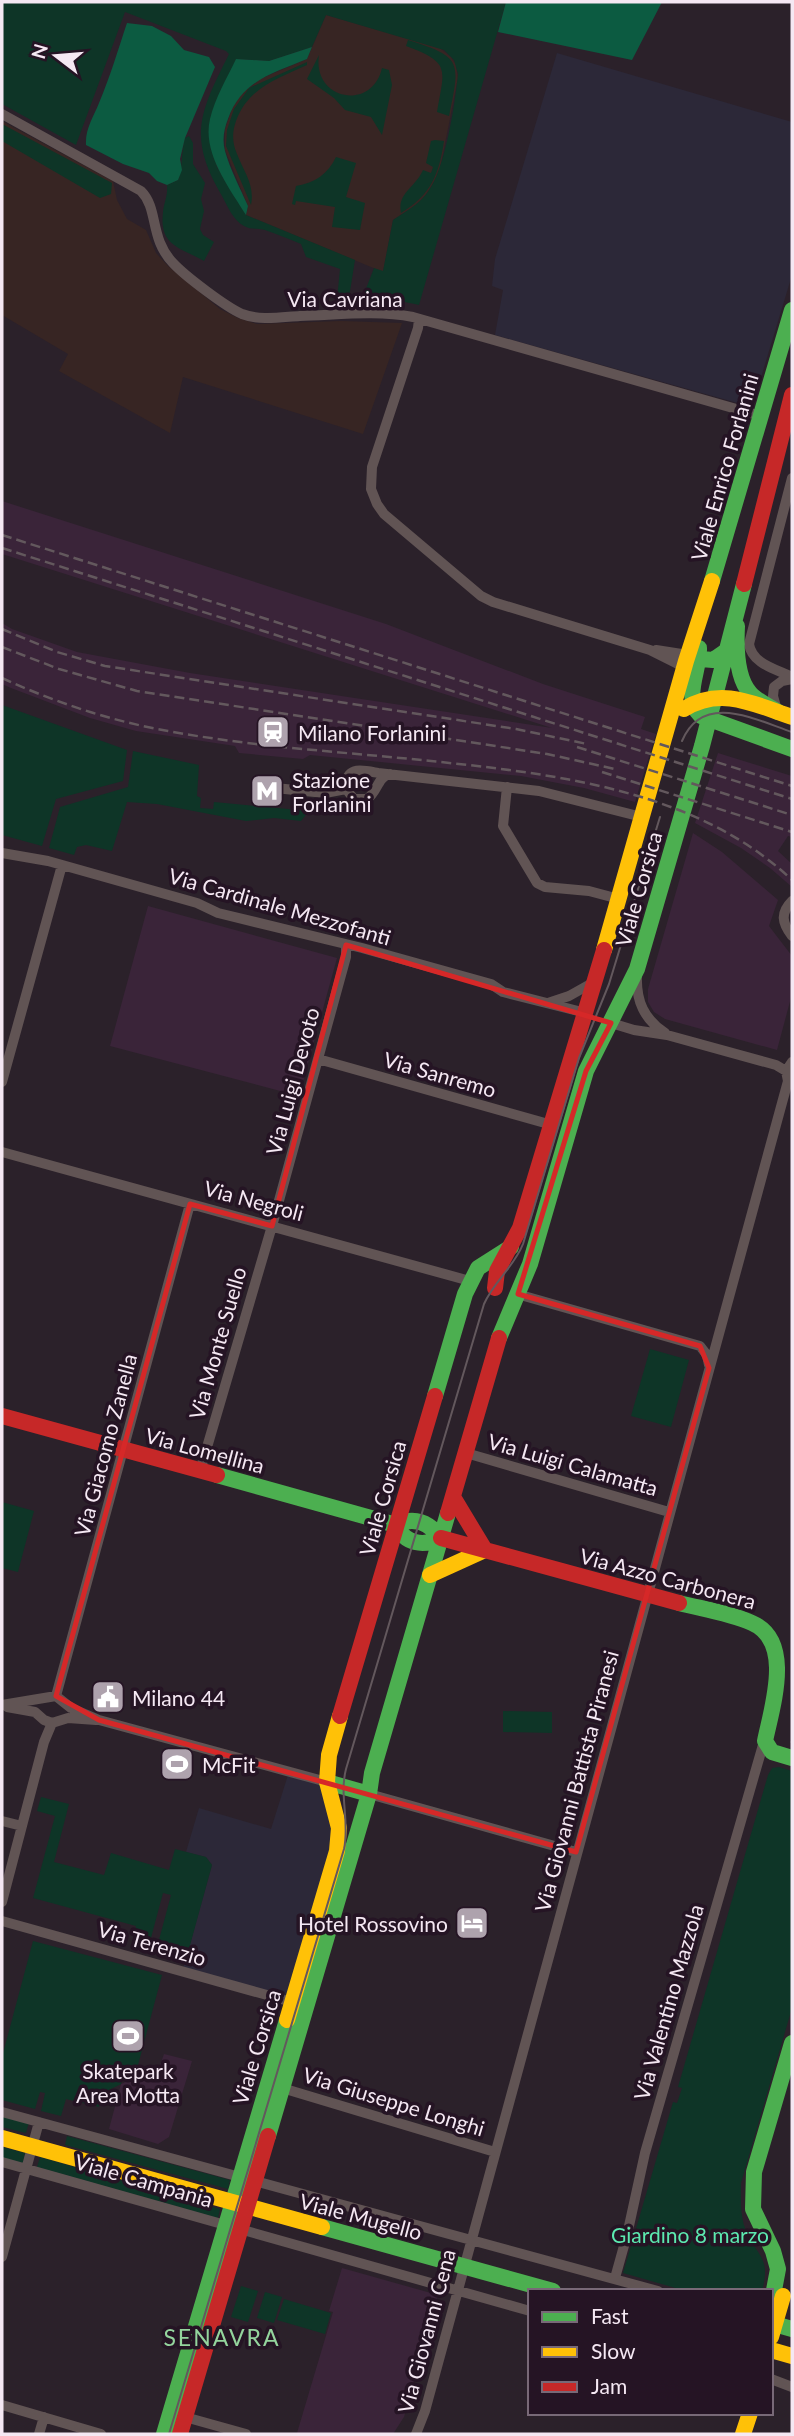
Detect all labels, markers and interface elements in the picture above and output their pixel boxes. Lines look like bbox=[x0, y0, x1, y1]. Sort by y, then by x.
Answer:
north arrow bbox=[21, 21, 91, 91]
text: N bbox=[26, 41, 52, 61]
street label: Via Cavriana bbox=[287, 286, 403, 311]
street label: Viale Enrico Forlanini bbox=[685, 370, 763, 564]
station icon: Milano Forlanini bbox=[254, 713, 292, 751]
place label: Milano Forlanini bbox=[298, 720, 446, 745]
place label: Stazione Forlanini bbox=[292, 767, 371, 816]
metro station icon: Stazione Forlanini bbox=[248, 772, 286, 810]
street label: Viale Corsica bbox=[610, 828, 666, 950]
street label: Via Cardinale Mezzofanti bbox=[166, 862, 394, 950]
street label: Via Luigi Devoto bbox=[260, 1004, 324, 1157]
street label: Via Sanremo bbox=[381, 1046, 499, 1102]
street label: Via Negroli bbox=[202, 1175, 306, 1225]
street label: Via Monte Suello bbox=[183, 1264, 251, 1422]
street label: Via Giacomo Zanella bbox=[69, 1351, 141, 1539]
street label: Via Lomellina bbox=[143, 1422, 267, 1478]
street label: Via Luigi Calamatta bbox=[485, 1428, 661, 1500]
street label: Viale Corsica bbox=[354, 1437, 410, 1559]
street label: Via Azzo Carbonera bbox=[577, 1542, 759, 1614]
street label: Via Giovanni Battista Piranesi bbox=[529, 1647, 623, 1915]
public building icon: Milano 44 bbox=[89, 1678, 127, 1716]
place label: Milano 44 bbox=[132, 1685, 225, 1710]
sports icon: McFit bbox=[158, 1745, 196, 1783]
place label: McFit bbox=[202, 1752, 256, 1777]
street label: Via Valentino Mazzola bbox=[628, 1901, 708, 2103]
hotel icon: Hotel Rossovino bbox=[453, 1904, 491, 1942]
place label: Hotel Rossovino bbox=[298, 1911, 448, 1936]
street label: Via Terenzio bbox=[95, 1916, 209, 1970]
street label: Viale Corsica bbox=[227, 1986, 285, 2108]
sports icon: Skatepark Area Motta bbox=[109, 2017, 147, 2055]
place label: Skatepark Area Motta bbox=[76, 2058, 180, 2107]
street label: Via Giuseppe Longhi bbox=[300, 2061, 488, 2141]
street label: Viale Campania bbox=[72, 2148, 216, 2212]
street label: Viale Mugello bbox=[297, 2188, 425, 2244]
park label: Giardino 8 marzo bbox=[611, 2222, 769, 2247]
street label: Via Giovanni Cena bbox=[392, 2246, 460, 2416]
legend bbox=[528, 2289, 773, 2415]
text: Fast bbox=[591, 2303, 629, 2328]
district label: SENAVRA bbox=[163, 2323, 281, 2351]
text: Slow bbox=[591, 2338, 636, 2363]
text: Jam bbox=[591, 2373, 627, 2398]

